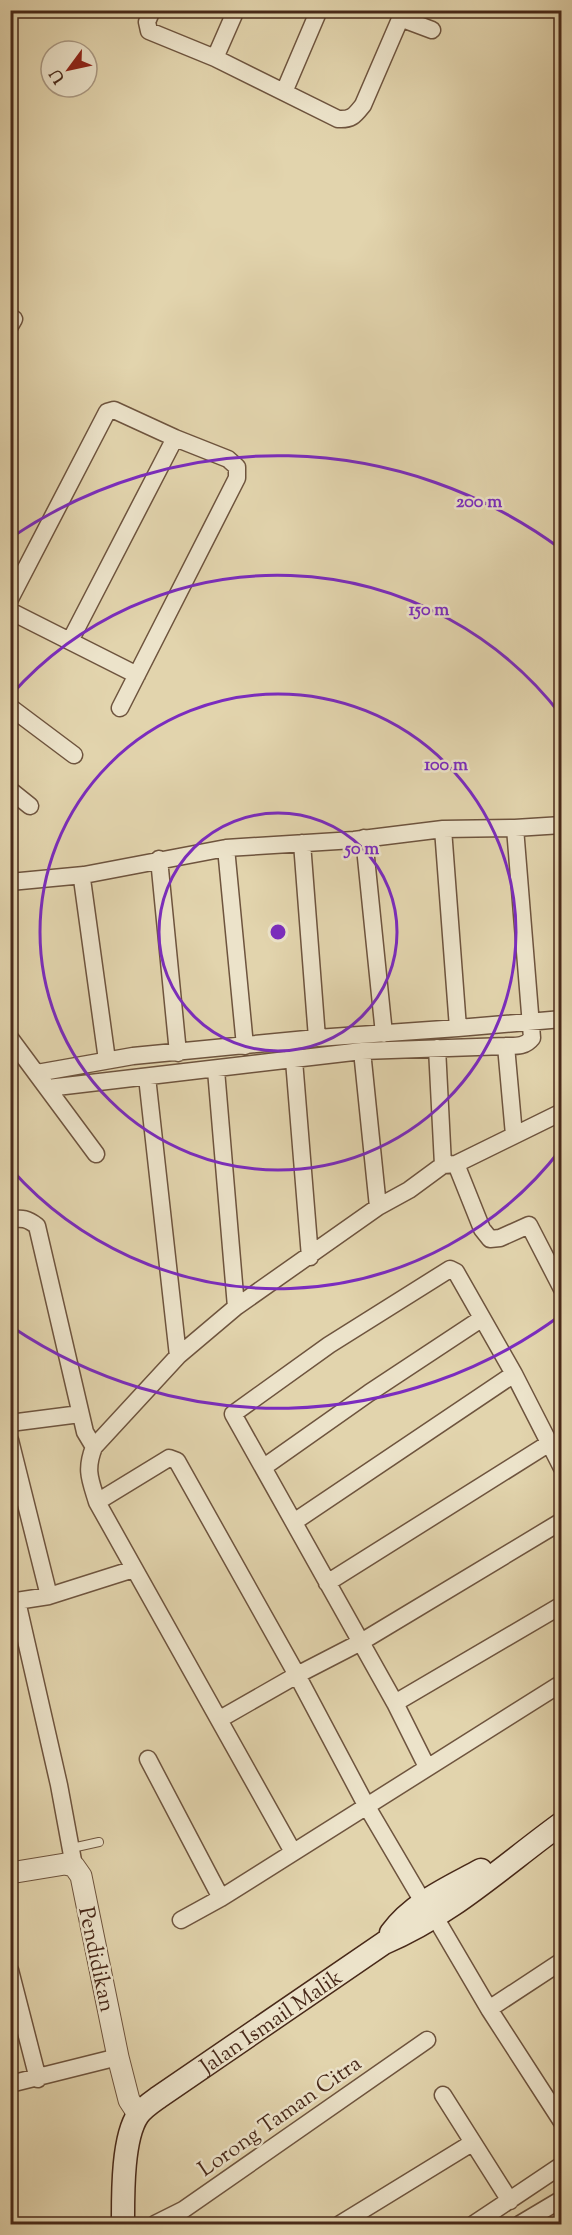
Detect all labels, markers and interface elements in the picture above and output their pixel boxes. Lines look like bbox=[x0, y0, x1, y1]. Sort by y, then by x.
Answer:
north arrow bbox=[39, 39, 99, 99]
text: U bbox=[45, 63, 72, 88]
text: 200 m bbox=[456, 490, 502, 516]
text: 150 m bbox=[409, 598, 449, 624]
text: 100 m bbox=[424, 753, 468, 779]
text: 50 m bbox=[343, 837, 379, 863]
centre of rings bbox=[268, 922, 288, 942]
street label: Pendidikan bbox=[68, 1904, 122, 2015]
street label: Jalan Ismail Malik bbox=[193, 1963, 350, 2084]
street label: Lorong Taman Citra bbox=[193, 2049, 369, 2186]

